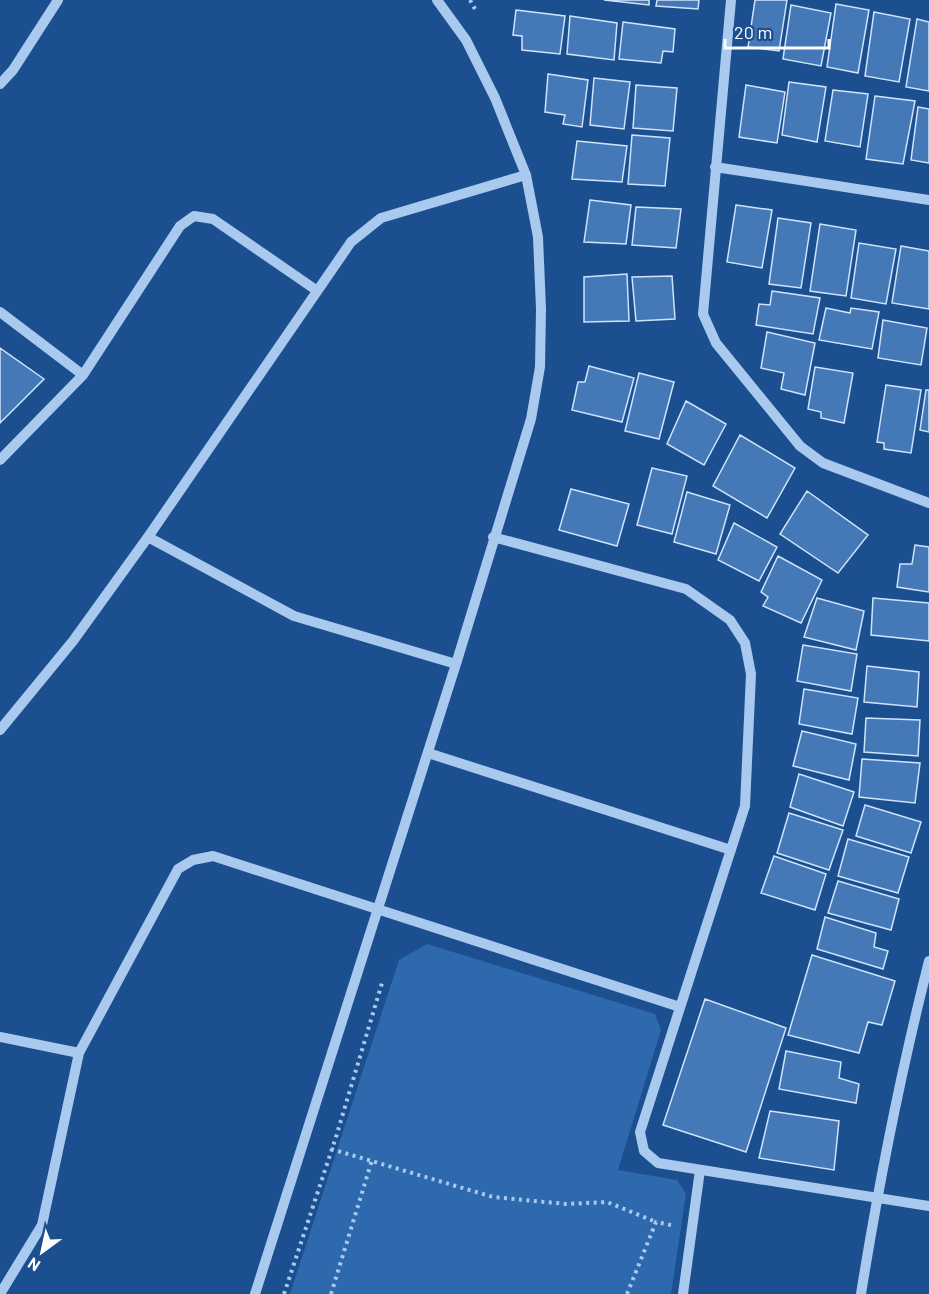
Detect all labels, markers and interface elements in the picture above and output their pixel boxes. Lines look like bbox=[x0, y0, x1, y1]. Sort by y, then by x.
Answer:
scale bar bbox=[725, 12, 828, 50]
text: 20 m bbox=[734, 21, 772, 43]
north arrow bbox=[12, 1222, 72, 1282]
text: N bbox=[24, 1254, 43, 1276]

